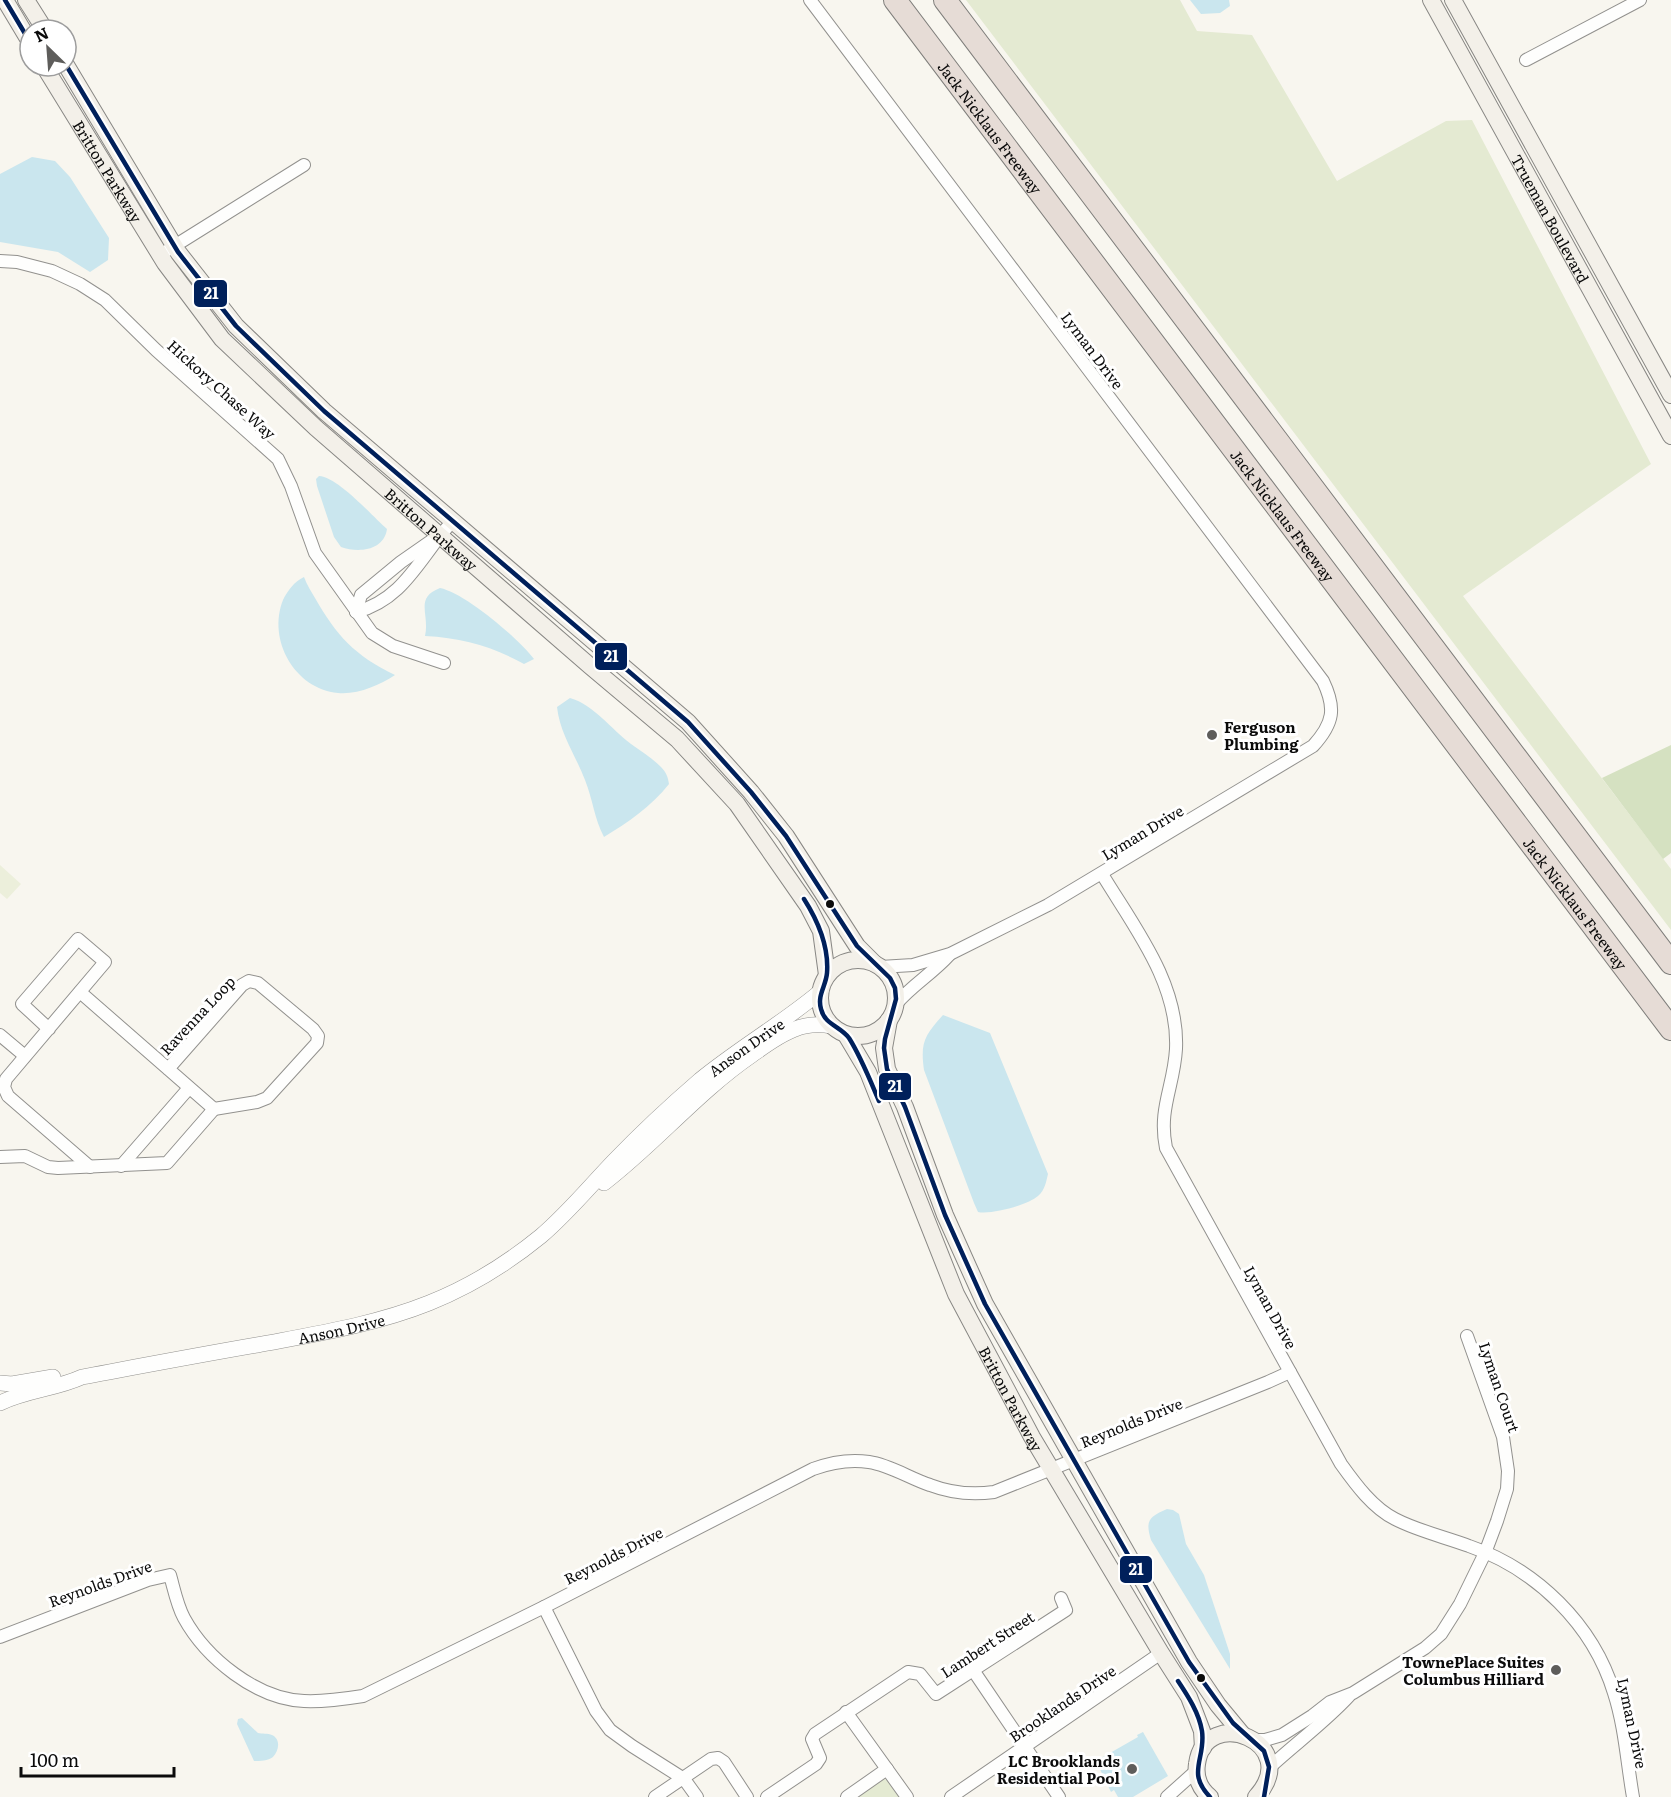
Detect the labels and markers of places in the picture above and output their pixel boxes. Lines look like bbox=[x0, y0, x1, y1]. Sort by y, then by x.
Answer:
place label: Ferguson Plumbing bbox=[1224, 715, 1299, 755]
marker: Ferguson Plumbing bbox=[1205, 728, 1219, 742]
unlabelled marker bbox=[824, 898, 836, 910]
place label: TownePlace Suites Columbus Hilliard bbox=[1402, 1650, 1545, 1690]
marker: TownePlace Suites Columbus Hilliard bbox=[1549, 1663, 1563, 1677]
unlabelled marker bbox=[1195, 1672, 1207, 1684]
place label: LC Brooklands Residential Pool bbox=[997, 1749, 1121, 1789]
marker: LC Brooklands Residential Pool bbox=[1125, 1762, 1139, 1776]

